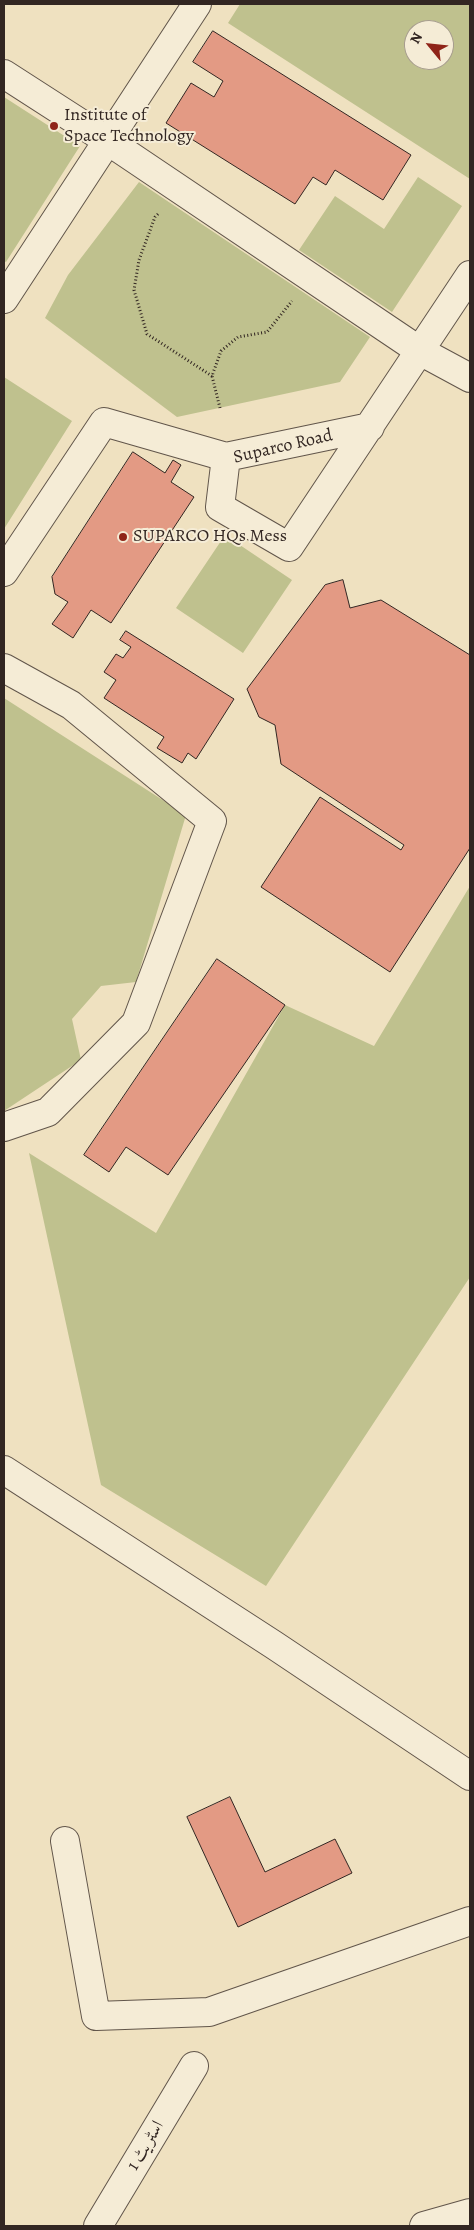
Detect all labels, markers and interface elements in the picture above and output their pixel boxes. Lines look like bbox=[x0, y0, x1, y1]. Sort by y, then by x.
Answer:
north arrow bbox=[404, 20, 454, 70]
text: N bbox=[405, 29, 427, 47]
place label: Institute of Space Technology bbox=[64, 105, 194, 148]
marker: Institute of Space Technology bbox=[48, 120, 60, 132]
street label: Suparco Road bbox=[231, 425, 335, 469]
place label: SUPARCO HQs Mess bbox=[133, 526, 287, 548]
marker: SUPARCO HQs Mess bbox=[117, 531, 129, 543]
street label: اسٹریٹ 1 bbox=[123, 2117, 169, 2175]

